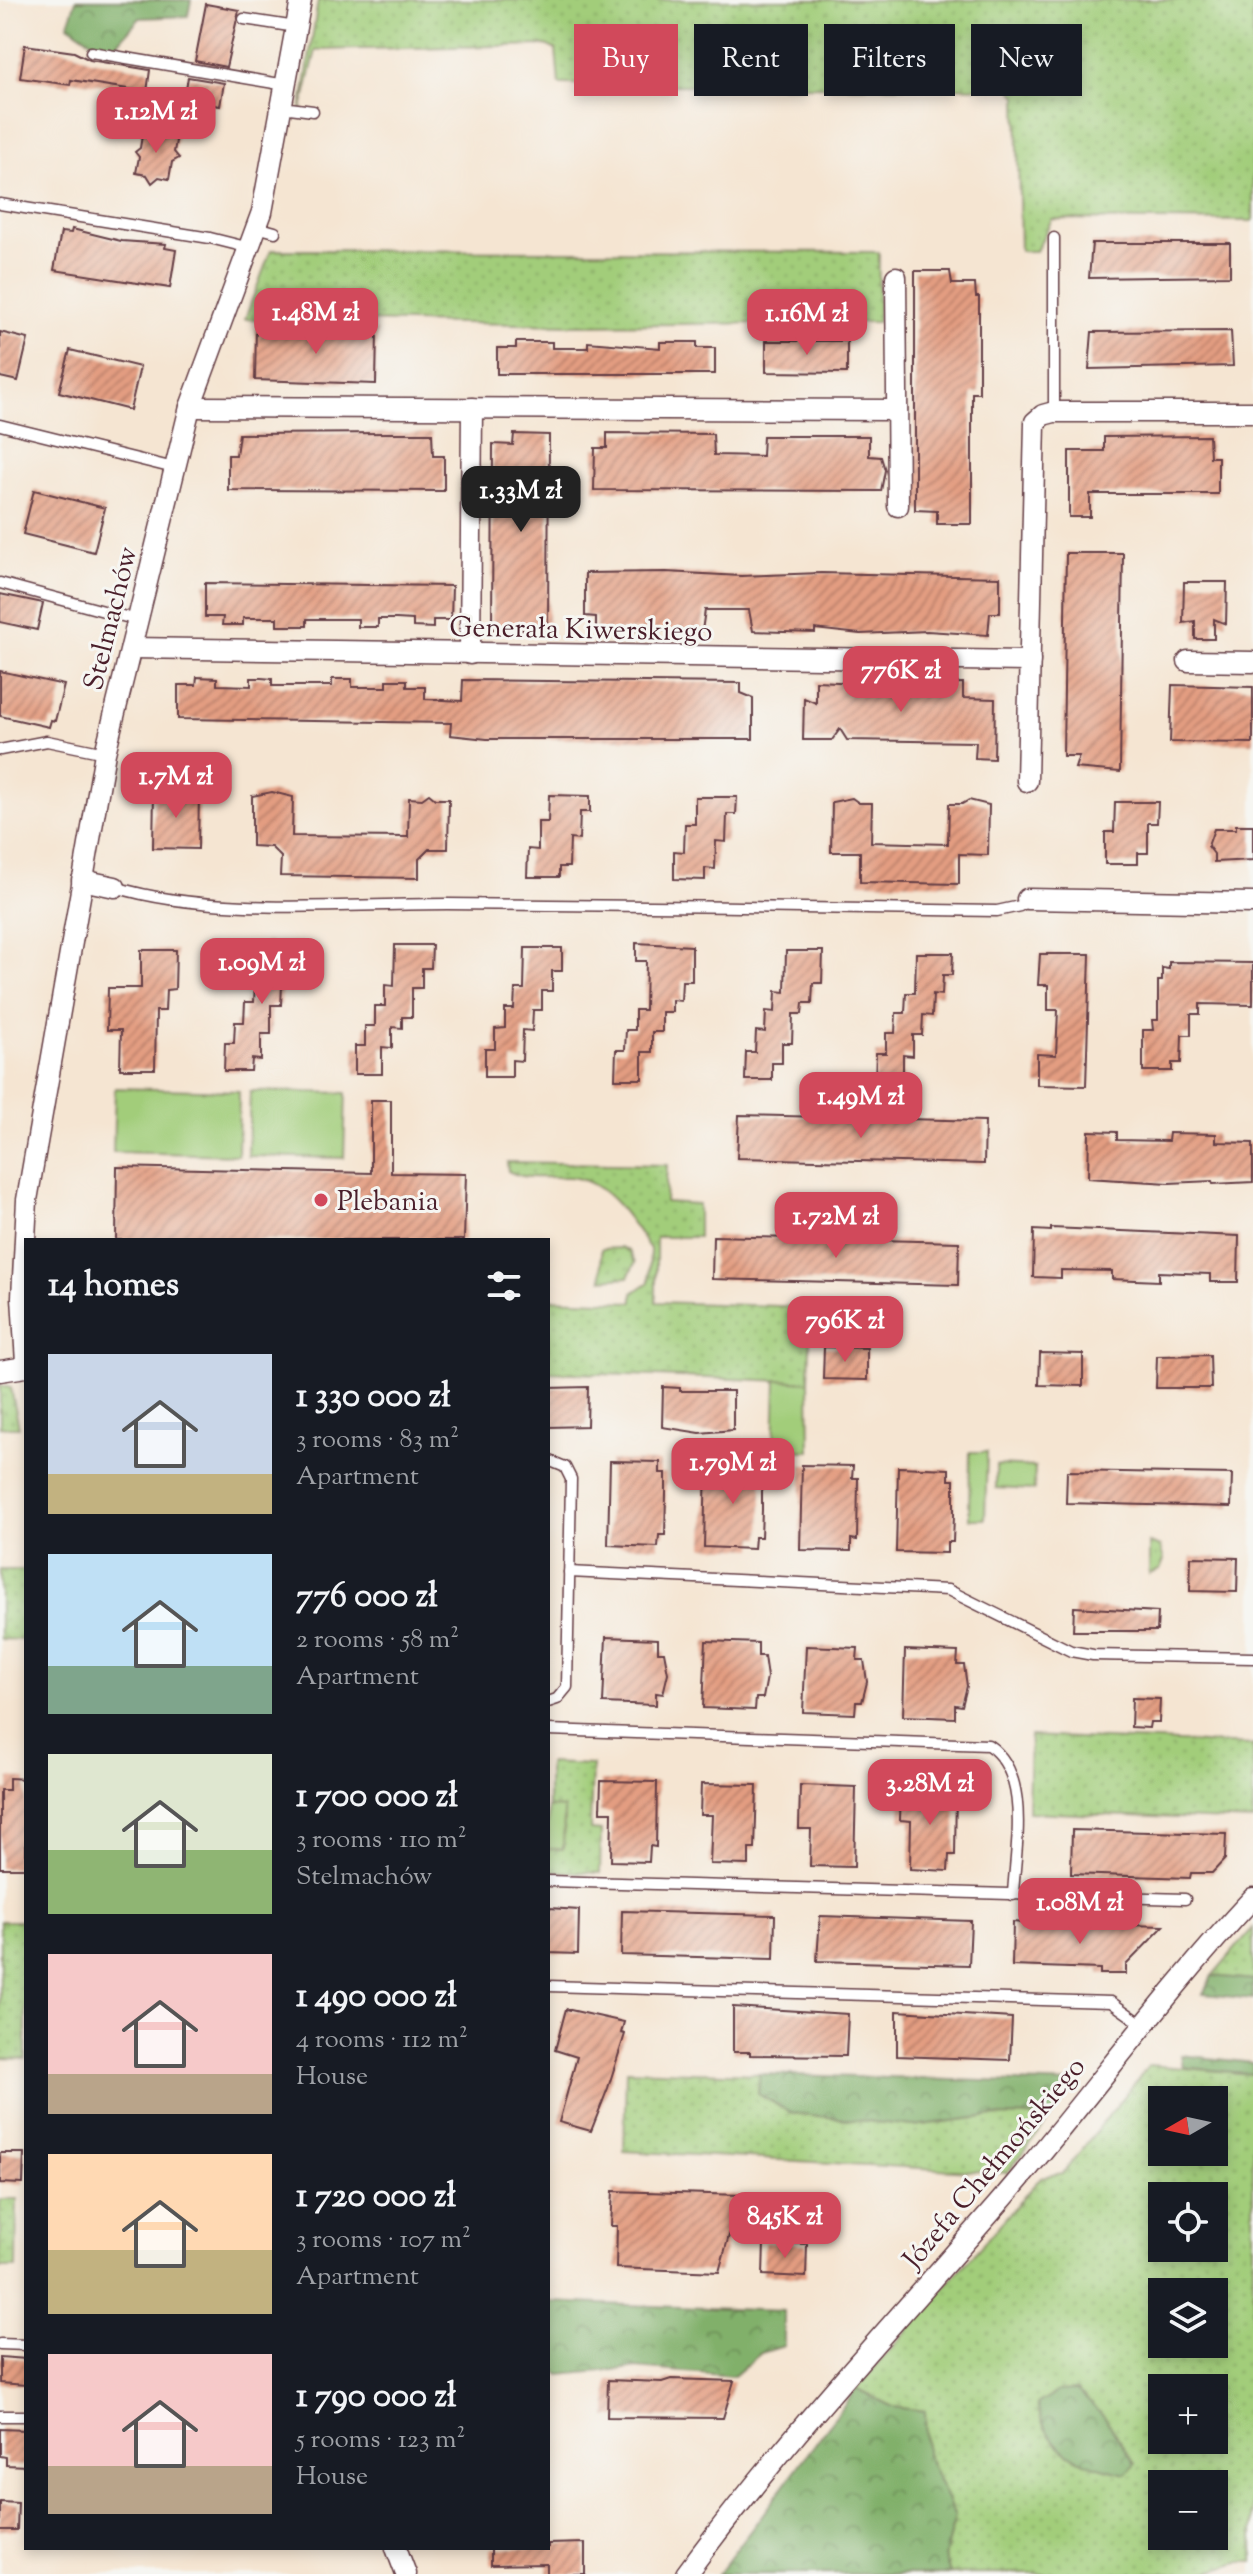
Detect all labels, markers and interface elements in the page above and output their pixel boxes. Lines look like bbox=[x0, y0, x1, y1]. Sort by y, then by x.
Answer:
chip: Buy bbox=[574, 24, 678, 96]
chip: Rent bbox=[694, 24, 808, 96]
chip: Filters bbox=[824, 24, 955, 96]
chip: New bbox=[971, 24, 1082, 96]
pin: 1.12M zł bbox=[73, 87, 239, 155]
text: 1.12M zł bbox=[115, 94, 197, 131]
pin: 1.48M zł bbox=[233, 288, 399, 356]
pin: 1.16M zł bbox=[724, 289, 890, 357]
text: 1.48M zł bbox=[272, 295, 360, 332]
text: 1.16M zł bbox=[765, 296, 849, 333]
pin: 1.33M zł bbox=[438, 466, 604, 534]
text: 1.33M zł bbox=[480, 473, 562, 510]
street label: Stelmachów bbox=[75, 543, 149, 695]
street label: Generała Kiwerskiego bbox=[449, 609, 713, 653]
pin: 776K zł bbox=[827, 646, 975, 714]
text: 776K zł bbox=[861, 653, 941, 690]
pin: 1.7M zł bbox=[102, 752, 250, 820]
text: 1.7M zł bbox=[139, 759, 213, 796]
pin: 1.09M zł bbox=[179, 938, 345, 1006]
text: 1.09M zł bbox=[218, 945, 306, 982]
pin: 1.49M zł bbox=[778, 1072, 944, 1140]
text: 1.49M zł bbox=[817, 1079, 905, 1116]
place label: Plebania bbox=[337, 1183, 439, 1223]
marker: Plebania bbox=[312, 1191, 330, 1209]
pin: 1.72M zł bbox=[753, 1192, 919, 1260]
text: 1.72M zł bbox=[793, 1199, 879, 1236]
text: 14 homes bbox=[48, 1262, 179, 1311]
icon: filters bbox=[482, 1264, 526, 1308]
pin: 796K zł bbox=[771, 1296, 919, 1364]
text: 796K zł bbox=[805, 1303, 885, 1340]
text: 1 330 000 zł bbox=[296, 1373, 451, 1422]
icon: home bbox=[112, 1386, 208, 1482]
text: 3 rooms · 83 m² bbox=[296, 1422, 459, 1459]
pin: 1.79M zł bbox=[650, 1438, 816, 1506]
text: 1.79M zł bbox=[689, 1445, 777, 1482]
text: Apartment bbox=[296, 1459, 419, 1496]
text: 776 000 zł bbox=[296, 1573, 438, 1622]
icon: home bbox=[112, 1586, 208, 1682]
text: 2 rooms · 58 m² bbox=[296, 1622, 459, 1659]
text: Apartment bbox=[296, 1659, 419, 1696]
pin: 3.28M zł bbox=[847, 1759, 1013, 1827]
text: 3.28M zł bbox=[886, 1766, 974, 1803]
text: 1 700 000 zł bbox=[296, 1773, 458, 1822]
icon: home bbox=[112, 1786, 208, 1882]
text: 3 rooms · 110 m² bbox=[296, 1822, 467, 1859]
text: Stelmachów bbox=[296, 1859, 432, 1896]
pin: 1.08M zł bbox=[997, 1878, 1163, 1946]
text: 1.08M zł bbox=[1036, 1885, 1124, 1922]
text: 1 490 000 zł bbox=[296, 1973, 457, 2022]
icon: home bbox=[112, 1986, 208, 2082]
text: 4 rooms · 112 m² bbox=[296, 2022, 468, 2059]
street label: Józefa Chełmońskiego bbox=[893, 2049, 1096, 2280]
text: House bbox=[296, 2059, 368, 2096]
north arrow bbox=[1148, 2086, 1228, 2166]
map controls bbox=[1148, 2086, 1228, 2550]
text: 1 720 000 zł bbox=[296, 2173, 456, 2222]
button: locate bbox=[1148, 2182, 1228, 2262]
icon: home bbox=[112, 2186, 208, 2282]
pin: 845K zł bbox=[711, 2192, 859, 2260]
text: 845K zł bbox=[747, 2199, 823, 2236]
text: 3 rooms · 107 m² bbox=[296, 2222, 471, 2259]
text: Apartment bbox=[296, 2259, 419, 2296]
button: layers bbox=[1148, 2278, 1228, 2358]
text: 1 790 000 zł bbox=[296, 2373, 456, 2422]
button: + bbox=[1148, 2374, 1228, 2454]
icon: home bbox=[112, 2386, 208, 2482]
text: 5 rooms · 123 m² bbox=[296, 2422, 465, 2459]
text: House bbox=[296, 2459, 368, 2496]
button: − bbox=[1148, 2470, 1228, 2550]

